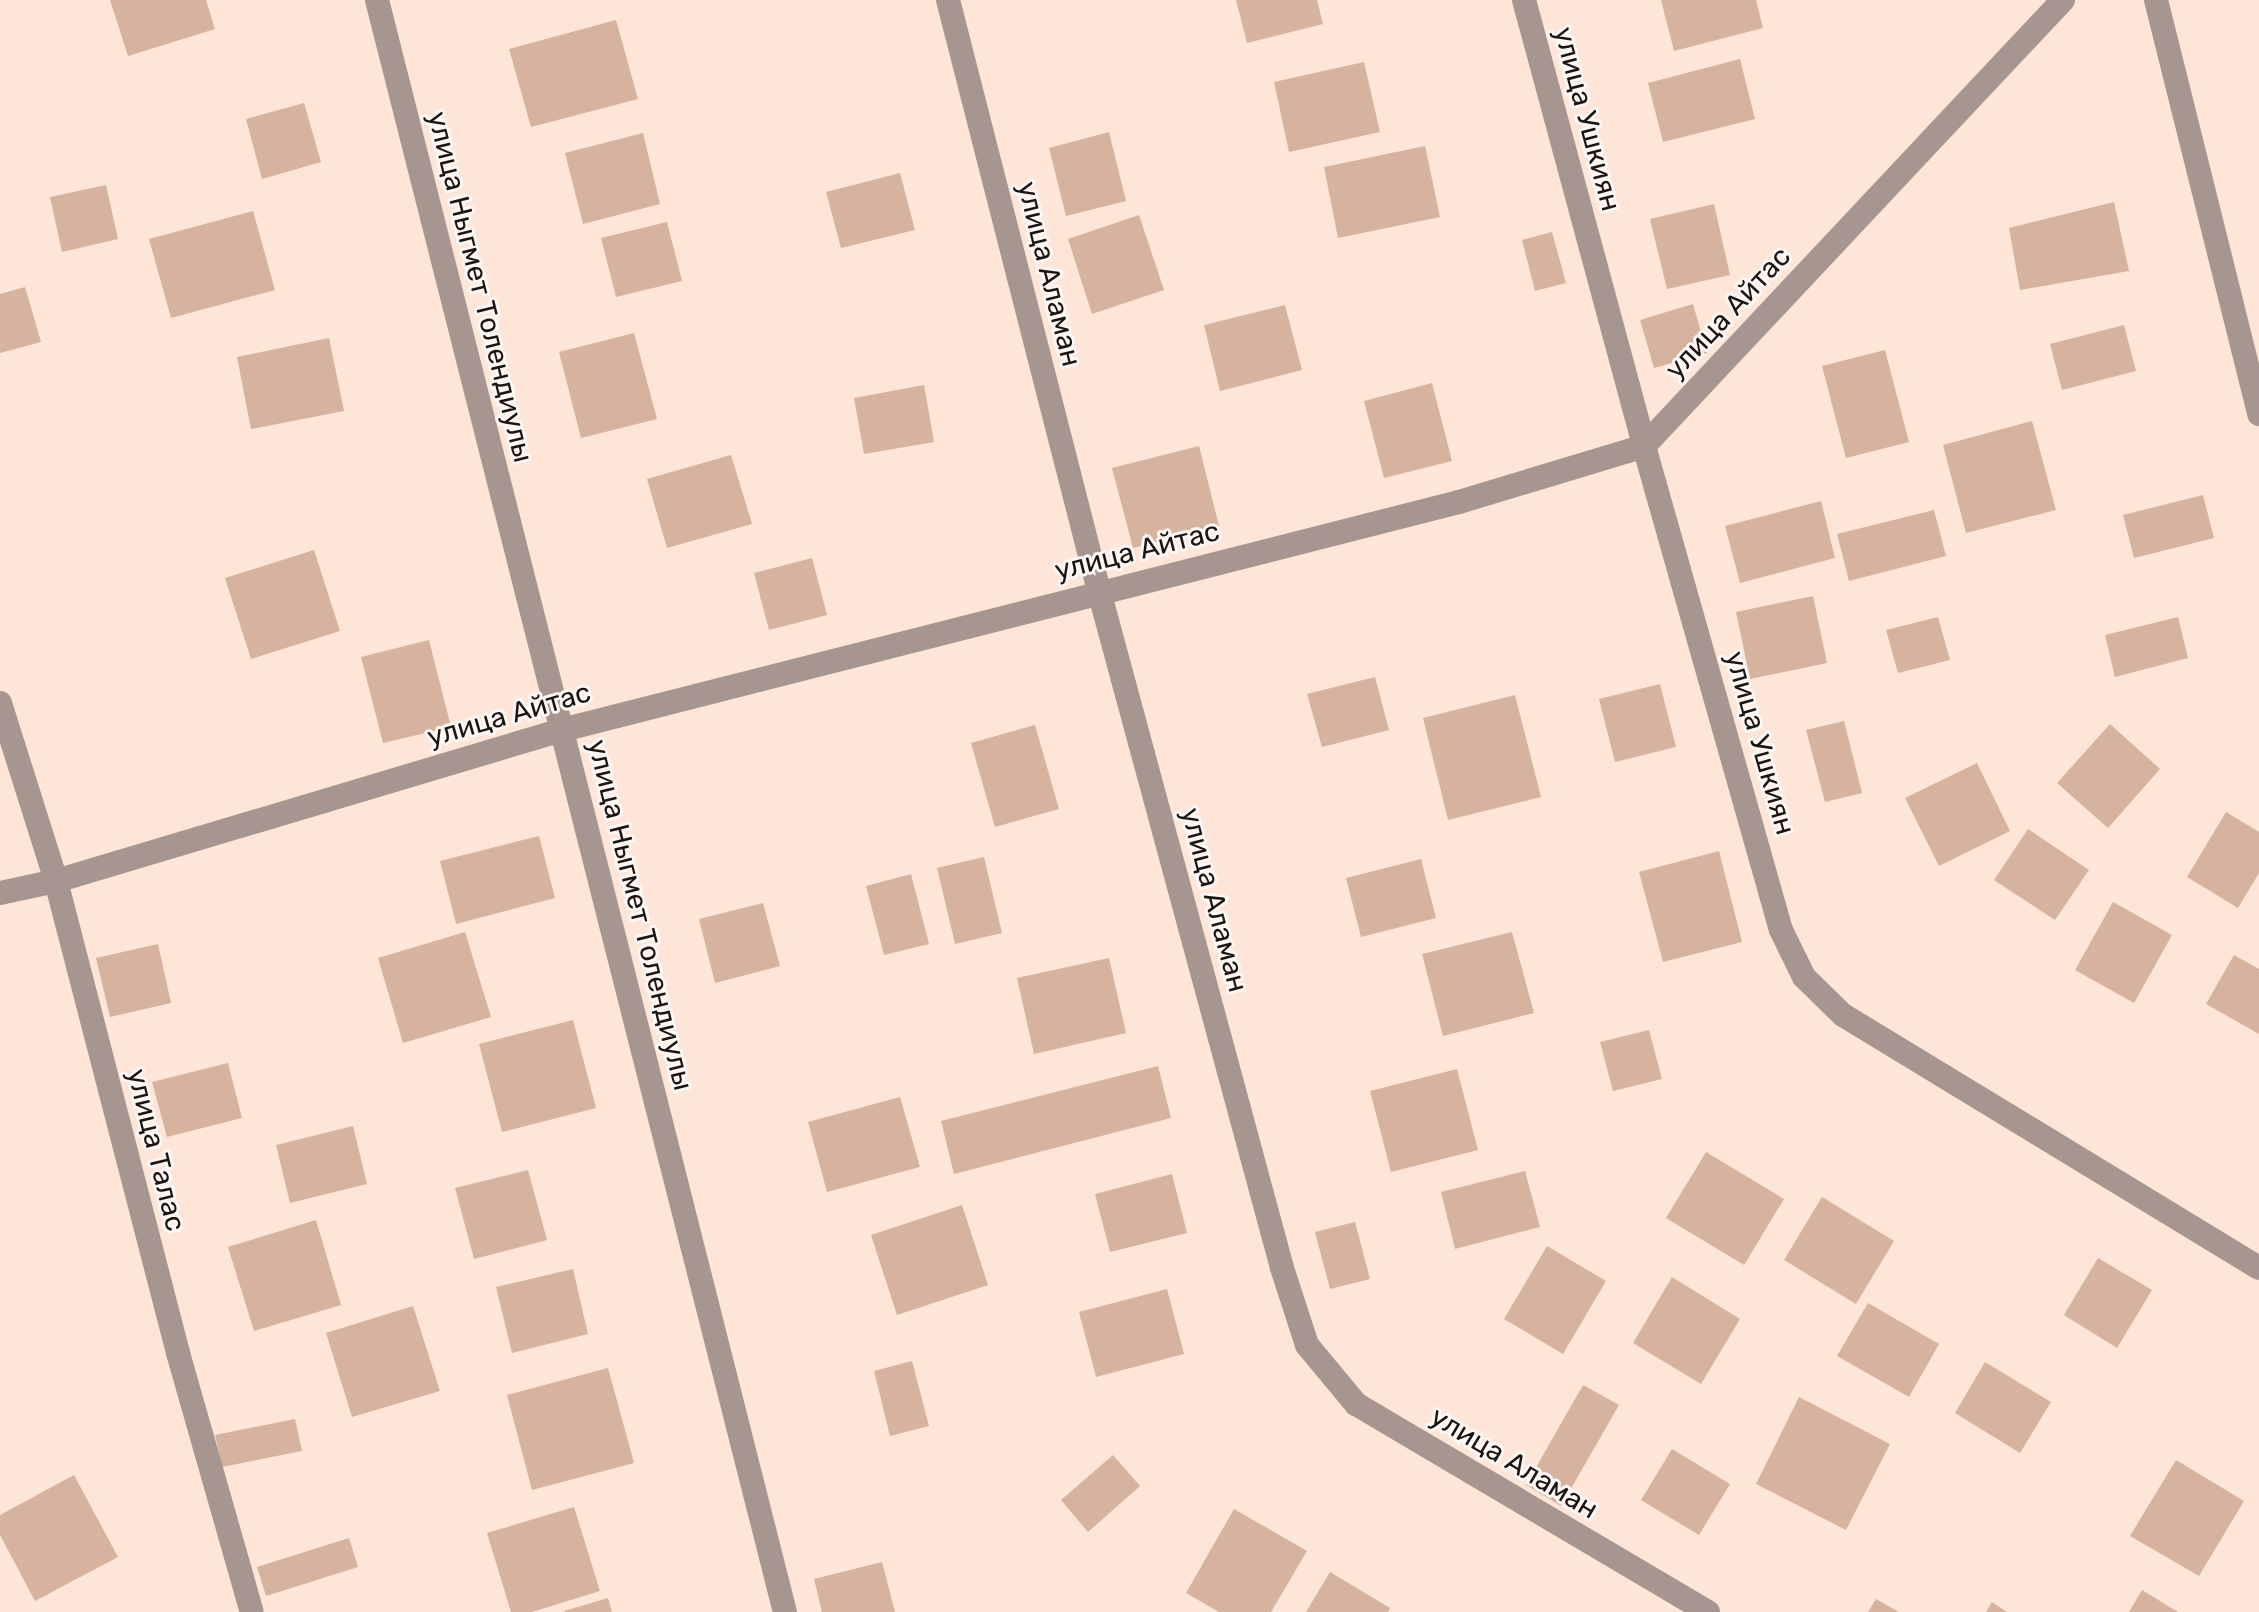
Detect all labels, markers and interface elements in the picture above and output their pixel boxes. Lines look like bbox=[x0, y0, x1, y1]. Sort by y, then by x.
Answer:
street label: улица Ушкиян bbox=[1546, 23, 1628, 215]
street label: улица Ныгмет Толендиулы bbox=[420, 108, 540, 466]
street label: улица Аламан bbox=[1010, 178, 1088, 370]
street label: улица Айтас bbox=[1658, 240, 1798, 386]
street label: улица Айтас bbox=[1051, 514, 1223, 588]
street label: улица Ушкиян bbox=[1718, 647, 1802, 839]
street label: улица Айтас bbox=[423, 676, 595, 754]
street label: улица Ныгмет Толендиулы bbox=[580, 736, 700, 1094]
street label: улица Аламан bbox=[1173, 804, 1255, 996]
street label: улица Талас bbox=[120, 1065, 192, 1235]
street label: улица Аламан bbox=[1424, 1400, 1604, 1526]

